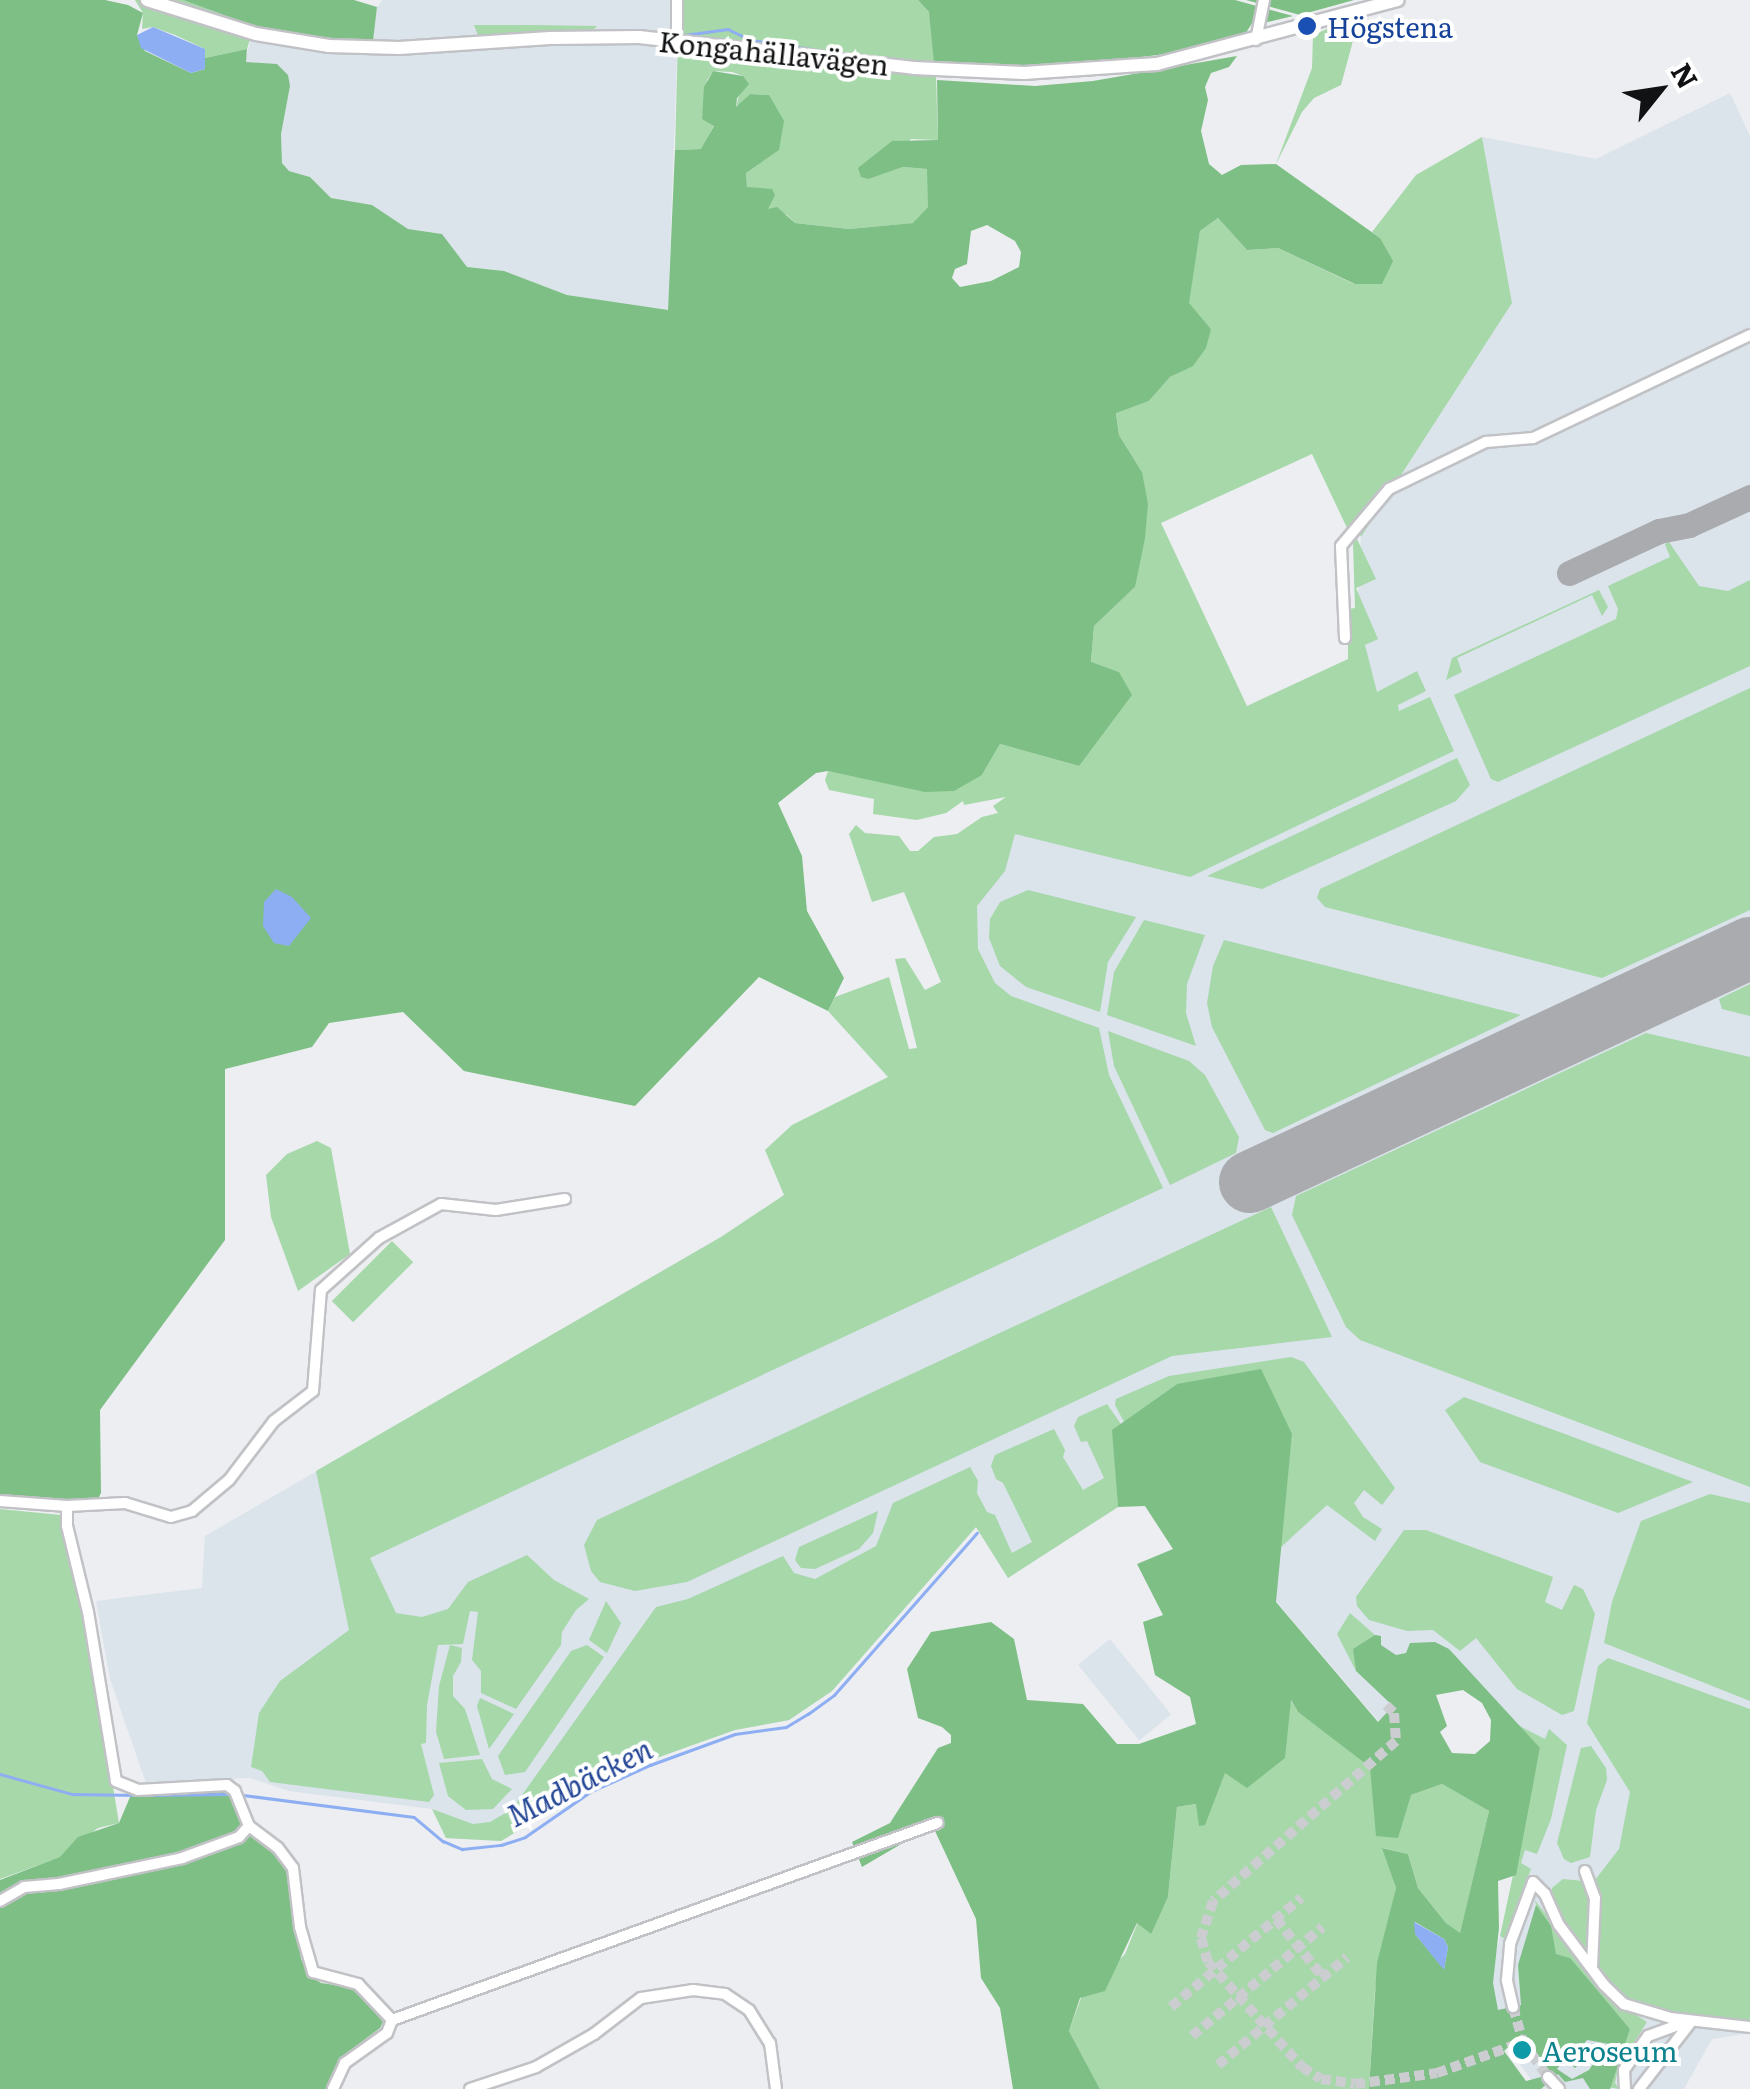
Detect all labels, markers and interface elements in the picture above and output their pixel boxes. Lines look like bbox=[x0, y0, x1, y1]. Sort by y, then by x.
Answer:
place label: Högstena bbox=[1327, 9, 1453, 43]
marker: Högstena bbox=[1296, 15, 1318, 37]
street label: Kongahällavägen bbox=[657, 23, 891, 81]
north arrow bbox=[1610, 40, 1710, 140]
text: N bbox=[1662, 54, 1710, 96]
water label: Madbäcken bbox=[501, 1729, 657, 1833]
place label: Aeroseum bbox=[1542, 2033, 1678, 2067]
marker: Aeroseum bbox=[1511, 2039, 1533, 2061]

